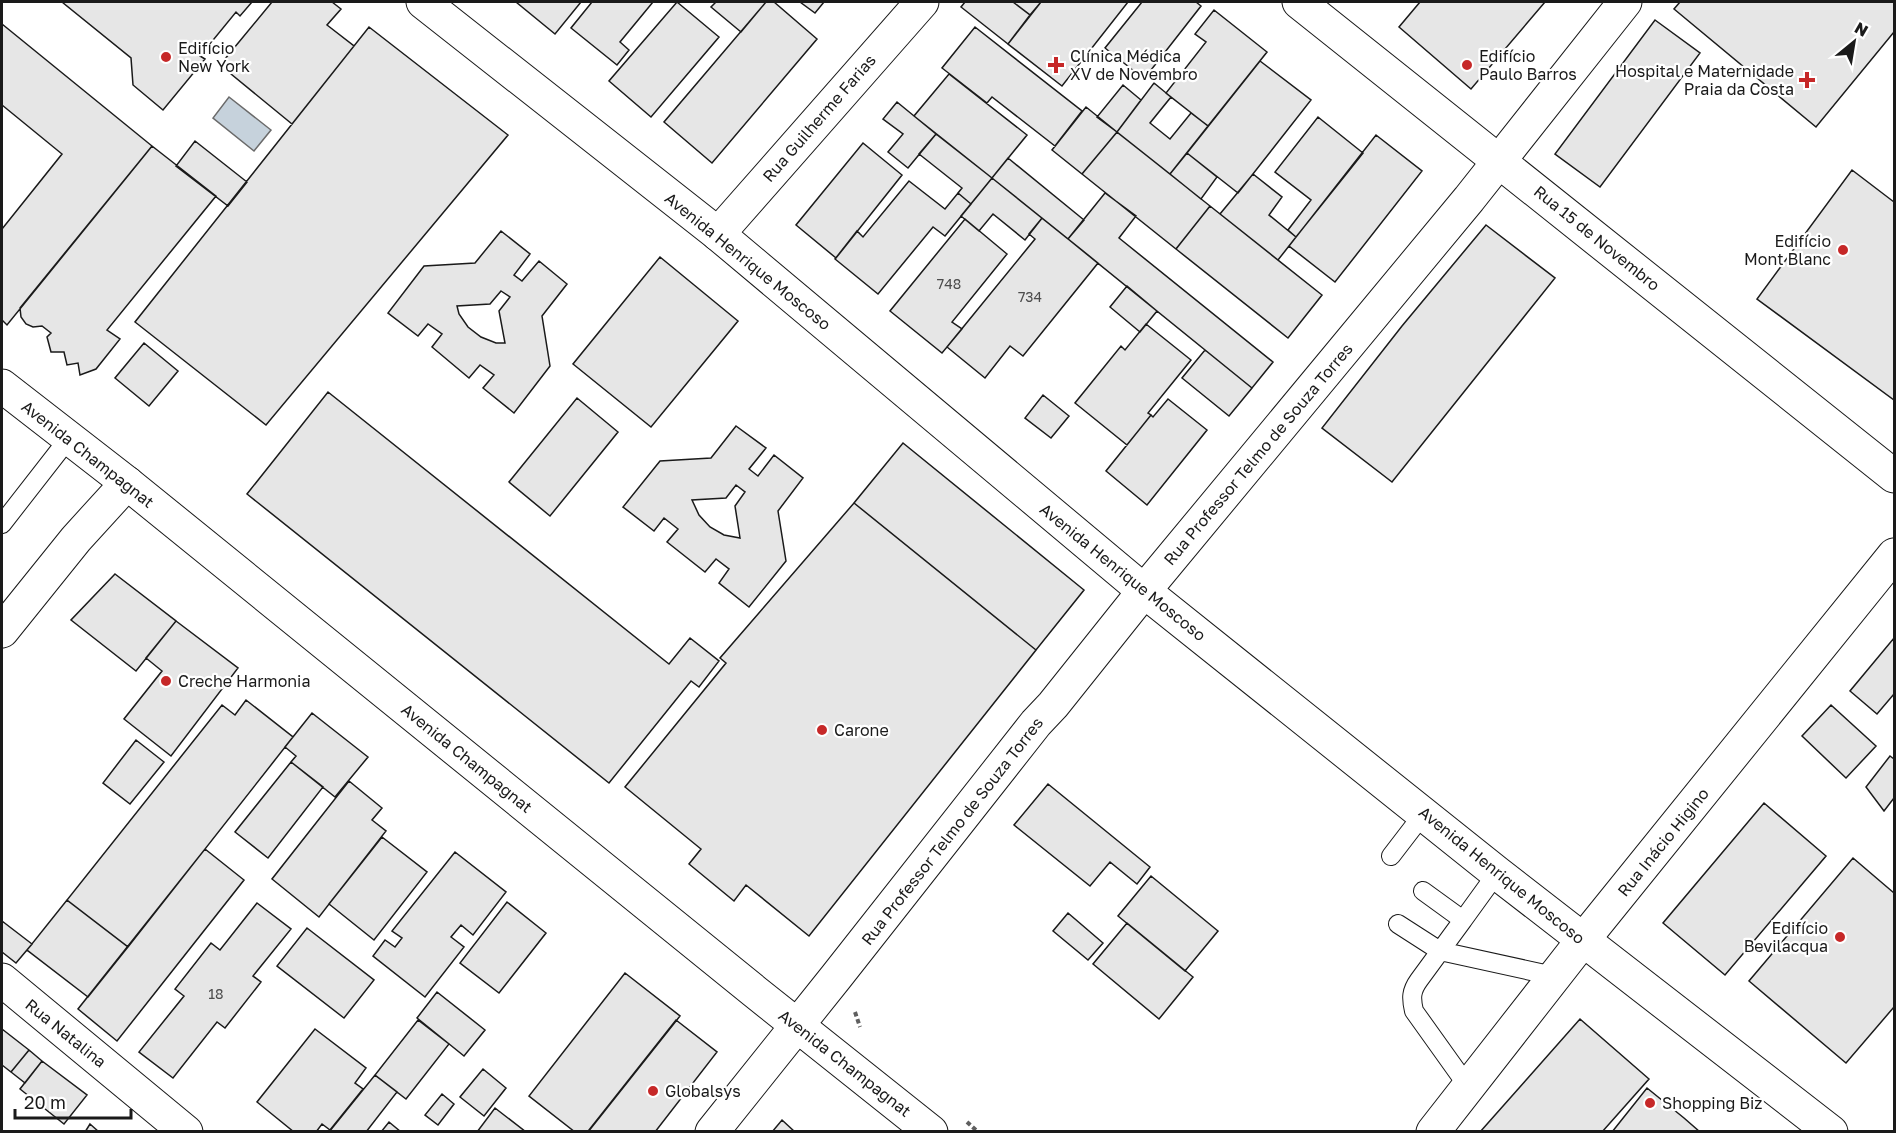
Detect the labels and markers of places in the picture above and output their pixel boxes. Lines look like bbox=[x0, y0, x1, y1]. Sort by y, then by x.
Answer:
place label: Edifício New York bbox=[178, 38, 250, 76]
place label: Clínica Médica XV de Novembro bbox=[1070, 46, 1198, 84]
place label: Edifício Paulo Barros bbox=[1479, 46, 1577, 84]
marker: Edifício New York bbox=[159, 50, 173, 64]
marker: Clínica Médica XV de Novembro bbox=[1047, 56, 1065, 74]
marker: Edifício Paulo Barros bbox=[1460, 58, 1474, 72]
place label: Hospital e Maternidade Praia da Costa bbox=[1615, 61, 1794, 99]
marker: Hospital e Maternidade Praia da Costa bbox=[1798, 71, 1816, 89]
place label: Edifício Mont Blanc bbox=[1744, 231, 1831, 269]
marker: Edifício Mont Blanc bbox=[1836, 243, 1850, 257]
place label: Creche Harmonia bbox=[178, 671, 310, 691]
marker: Creche Harmonia bbox=[159, 674, 173, 688]
place label: Carone bbox=[834, 720, 889, 740]
marker: Carone bbox=[815, 723, 829, 737]
place label: Edifício Bevilacqua bbox=[1744, 918, 1828, 956]
marker: Edifício Bevilacqua bbox=[1833, 930, 1847, 944]
place label: Globalsys bbox=[665, 1081, 741, 1101]
marker: Globalsys bbox=[646, 1084, 660, 1098]
place label: Shopping Biz bbox=[1662, 1093, 1763, 1113]
marker: Shopping Biz bbox=[1643, 1096, 1657, 1110]

